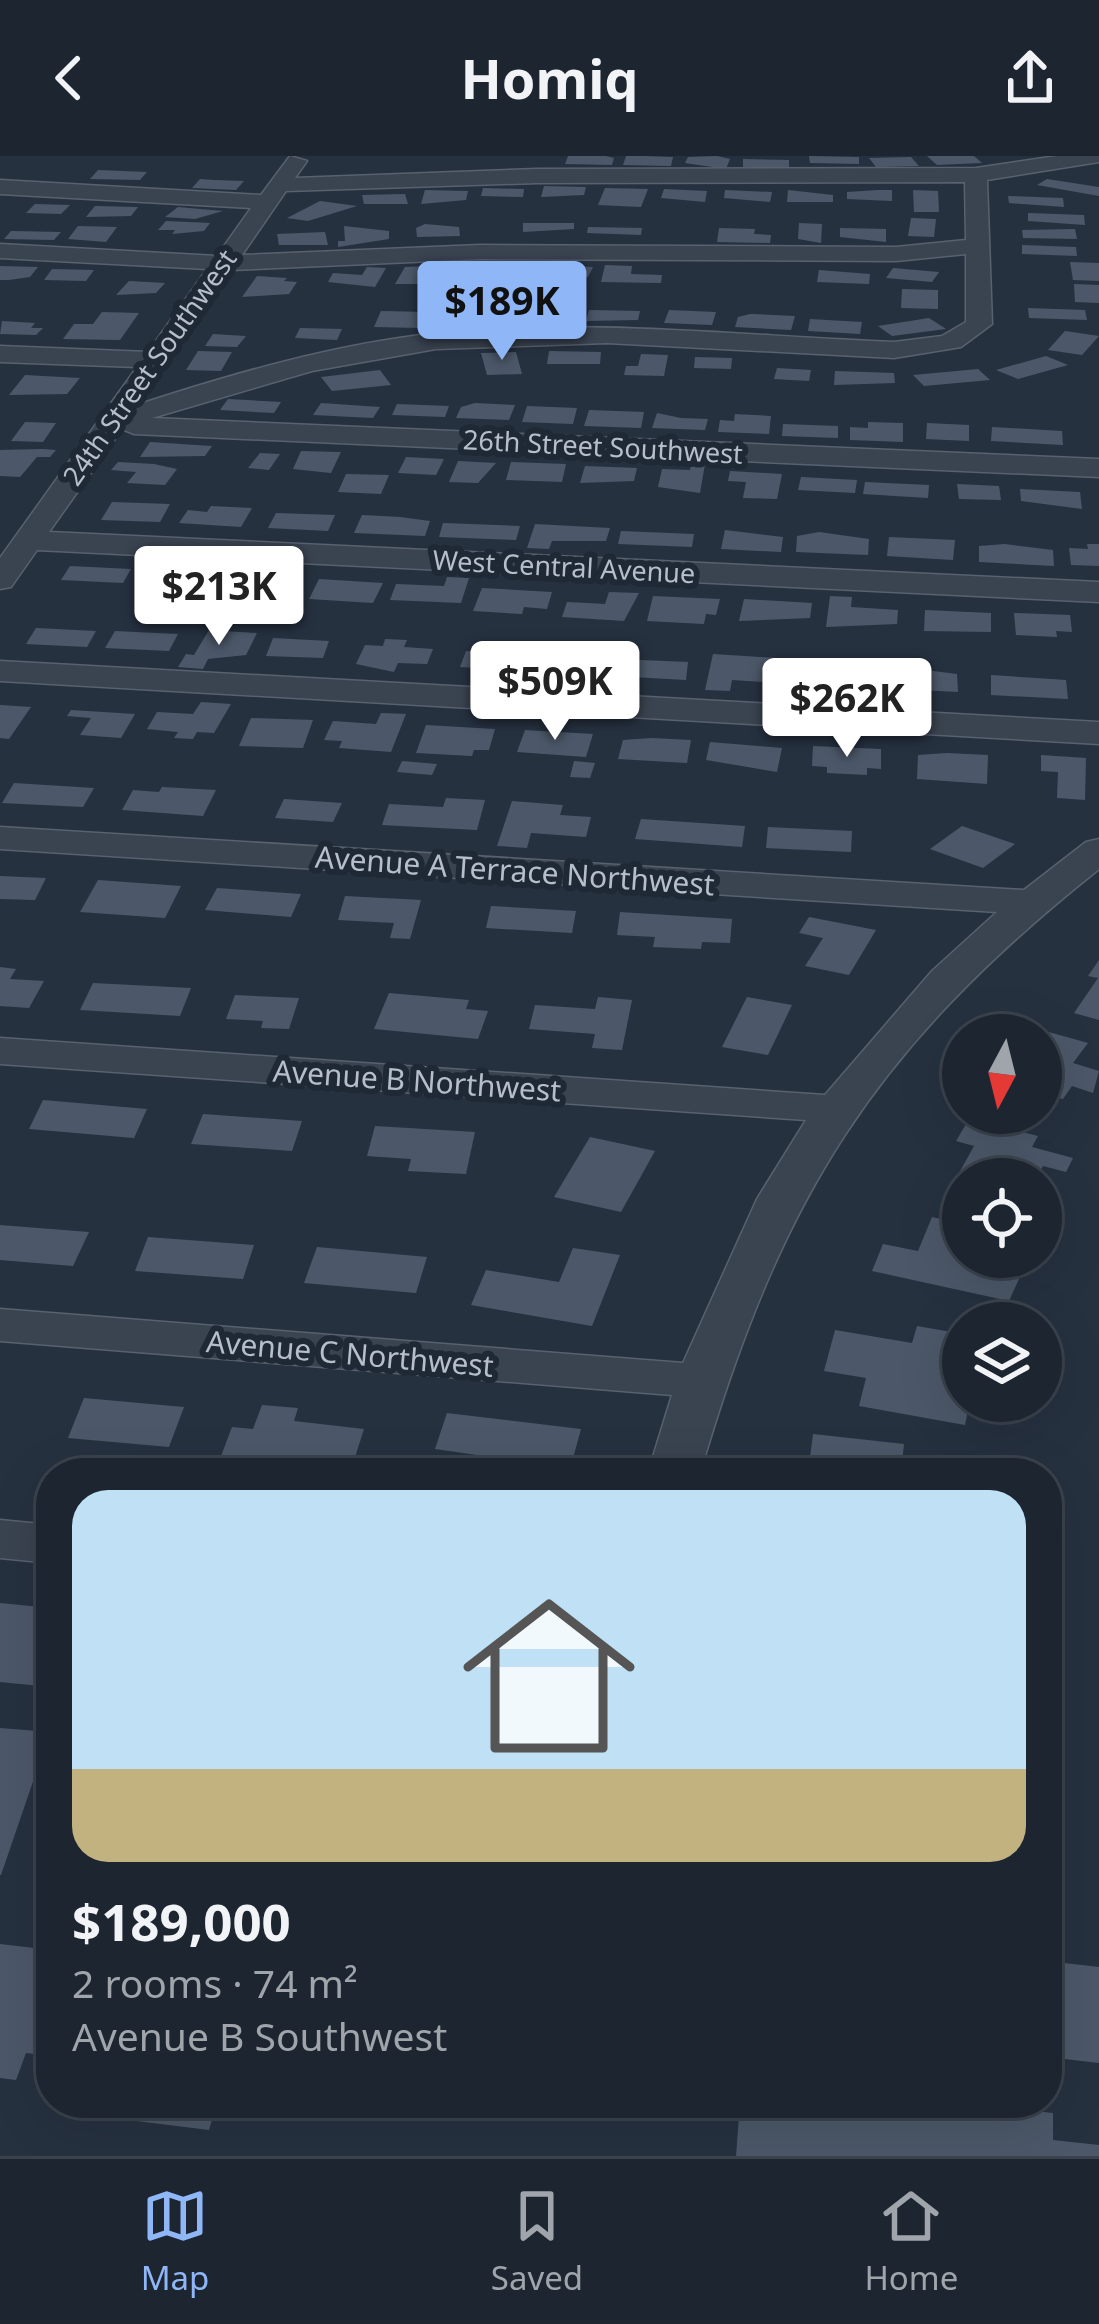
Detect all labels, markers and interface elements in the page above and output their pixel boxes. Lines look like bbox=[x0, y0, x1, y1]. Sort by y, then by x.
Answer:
text: Homiq bbox=[461, 41, 638, 115]
icon: back bbox=[36, 45, 102, 111]
icon: share bbox=[997, 45, 1063, 111]
street label: 24th Street Southwest bbox=[54, 241, 245, 492]
pin: $189K bbox=[418, 261, 586, 363]
text: $189K bbox=[444, 273, 560, 326]
street label: 26th Street Southwest bbox=[462, 420, 744, 472]
street label: West Central Avenue bbox=[432, 541, 696, 591]
pin: $213K bbox=[135, 546, 303, 648]
text: $213K bbox=[161, 558, 277, 611]
pin: $509K bbox=[471, 641, 639, 743]
text: $509K bbox=[497, 653, 613, 706]
pin: $262K bbox=[763, 658, 931, 760]
text: $262K bbox=[789, 670, 905, 723]
street label: Avenue A Terrace Northwest bbox=[314, 836, 716, 904]
north arrow bbox=[942, 1014, 1062, 1134]
map controls bbox=[942, 1014, 1062, 1422]
street label: Avenue B Northwest bbox=[271, 1049, 563, 1111]
button: locate bbox=[942, 1158, 1062, 1278]
button: layers bbox=[942, 1302, 1062, 1422]
street label: Avenue C Northwest bbox=[205, 1320, 496, 1386]
icon: home bbox=[441, 1568, 657, 1784]
text: $189,000 bbox=[72, 1886, 291, 1956]
text: 2 rooms · 74 m² bbox=[72, 1956, 358, 2009]
text: Avenue B Southwest bbox=[72, 2009, 447, 2062]
tab: Map bbox=[141, 2183, 209, 2300]
tab: Saved bbox=[491, 2183, 583, 2300]
tab: Home bbox=[864, 2183, 958, 2300]

